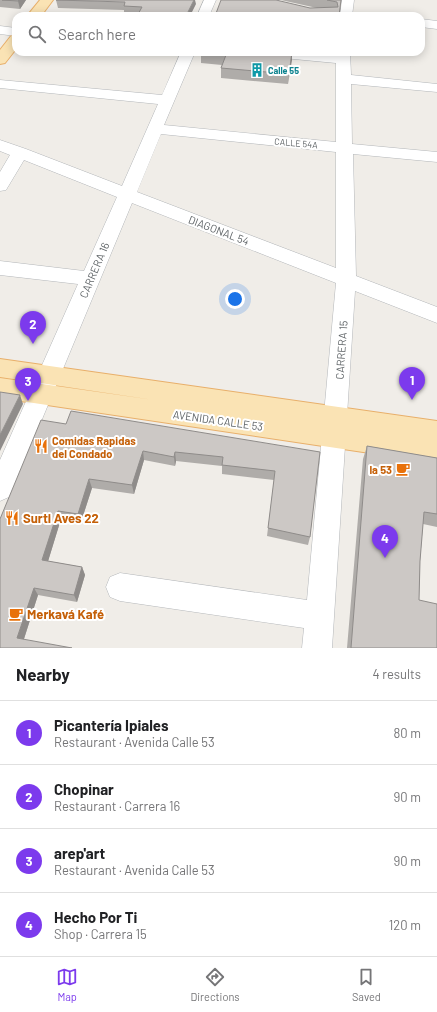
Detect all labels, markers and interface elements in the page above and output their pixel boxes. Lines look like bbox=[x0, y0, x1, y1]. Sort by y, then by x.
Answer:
search box bbox=[12, 12, 425, 56]
icon: search bbox=[26, 23, 48, 45]
text: Search here bbox=[58, 25, 136, 43]
building icon: Calle 55 bbox=[249, 62, 265, 78]
place label: Calle 55 bbox=[268, 65, 299, 76]
street label: CALLE 54A bbox=[274, 136, 319, 150]
street label: DIAGONAL 54 bbox=[187, 212, 251, 248]
street label: CARRERA 16 bbox=[76, 240, 112, 300]
your location bbox=[225, 289, 245, 309]
pin: 2 bbox=[20, 311, 46, 344]
street label: CARRERA 15 bbox=[332, 320, 350, 380]
pin: 1 bbox=[399, 367, 425, 400]
pin: 3 bbox=[15, 368, 41, 401]
street label: AVENIDA CALLE 53 bbox=[172, 407, 264, 433]
place label: Comidas Rapidas del Condado bbox=[52, 434, 136, 460]
restaurant icon: Comidas Rapidas del Condado bbox=[33, 438, 49, 454]
cafe icon: la 53 bbox=[395, 461, 411, 477]
place label: la 53 bbox=[369, 463, 392, 476]
restaurant icon: Surti Aves 22 bbox=[4, 510, 20, 526]
place label: Surti Aves 22 bbox=[23, 510, 99, 526]
pin: 4 bbox=[372, 525, 398, 558]
cafe icon: Merkavá Kafé bbox=[8, 606, 24, 622]
place label: Merkavá Kafé bbox=[27, 606, 104, 622]
text: Nearby bbox=[16, 664, 70, 684]
text: 4 results bbox=[373, 666, 421, 682]
text: Picantería Ipiales bbox=[54, 716, 168, 734]
text: 1 bbox=[27, 725, 31, 741]
text: 80 m bbox=[394, 725, 421, 741]
text: Restaurant · Avenida Calle 53 bbox=[54, 734, 215, 750]
text: Chopinar bbox=[54, 780, 114, 798]
text: 2 bbox=[25, 789, 33, 805]
text: 90 m bbox=[394, 789, 421, 805]
text: Restaurant · Carrera 16 bbox=[54, 798, 180, 814]
text: arep'art bbox=[54, 844, 105, 862]
text: 3 bbox=[25, 853, 33, 869]
text: 90 m bbox=[394, 853, 421, 869]
text: Restaurant · Avenida Calle 53 bbox=[54, 862, 215, 878]
text: Hecho Por Ti bbox=[54, 908, 137, 926]
text: 4 bbox=[25, 917, 33, 933]
text: 120 m bbox=[389, 917, 421, 933]
text: Shop · Carrera 15 bbox=[54, 926, 147, 942]
tab: Map bbox=[56, 966, 78, 1003]
tab: Directions bbox=[190, 966, 240, 1003]
tab: Saved bbox=[352, 966, 381, 1003]

